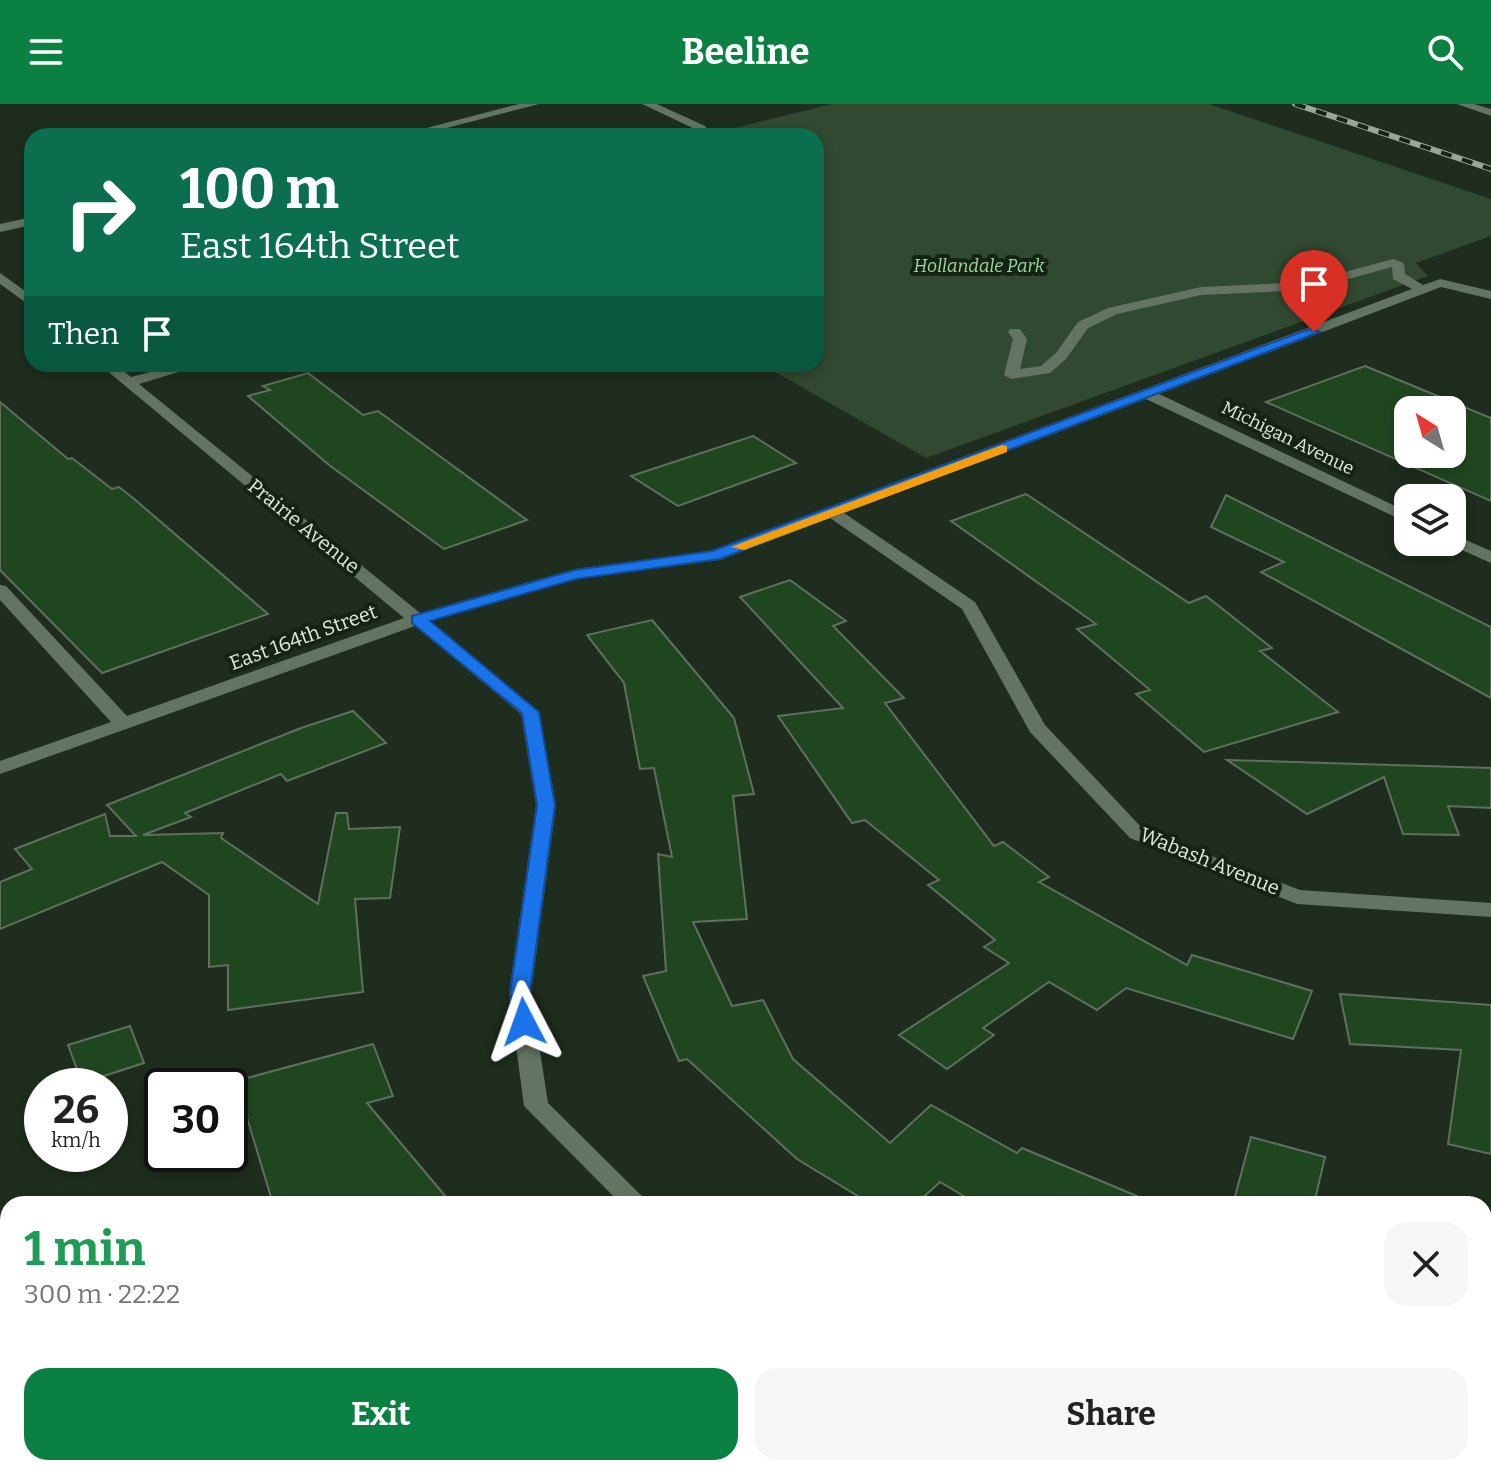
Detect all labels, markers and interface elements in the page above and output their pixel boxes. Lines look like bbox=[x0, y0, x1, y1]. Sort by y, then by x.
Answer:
icon: menu bbox=[24, 30, 68, 74]
text: Beeline bbox=[681, 30, 810, 74]
icon: search bbox=[1423, 30, 1467, 74]
text: 100 m bbox=[180, 156, 339, 223]
icon: right bbox=[48, 160, 152, 264]
text: East 164th Street bbox=[180, 224, 460, 268]
pin bbox=[1280, 250, 1348, 332]
park label: Hollandale Park bbox=[914, 255, 1045, 277]
icon: arrive bbox=[1292, 262, 1336, 306]
icon: arrive bbox=[135, 312, 179, 356]
text: Then bbox=[48, 316, 119, 352]
street label: Michigan Avenue bbox=[1218, 396, 1358, 480]
north arrow bbox=[1394, 396, 1466, 468]
map controls bbox=[1394, 396, 1466, 556]
street label: Prairie Avenue bbox=[243, 474, 365, 578]
button: layers bbox=[1394, 484, 1466, 556]
street label: East 164th Street bbox=[226, 599, 380, 675]
street label: Wabash Avenue bbox=[1137, 822, 1283, 900]
position arrow bbox=[482, 980, 566, 1064]
speed limit sign: 30 bbox=[144, 1068, 248, 1172]
text: 26 bbox=[53, 1086, 99, 1134]
text: km/h bbox=[51, 1128, 101, 1152]
text: 1 min bbox=[24, 1220, 145, 1278]
button: close bbox=[1384, 1222, 1468, 1306]
text: 300 m · 22:22 bbox=[24, 1279, 180, 1310]
button: Exit bbox=[24, 1368, 738, 1460]
button: Share bbox=[754, 1368, 1468, 1460]

